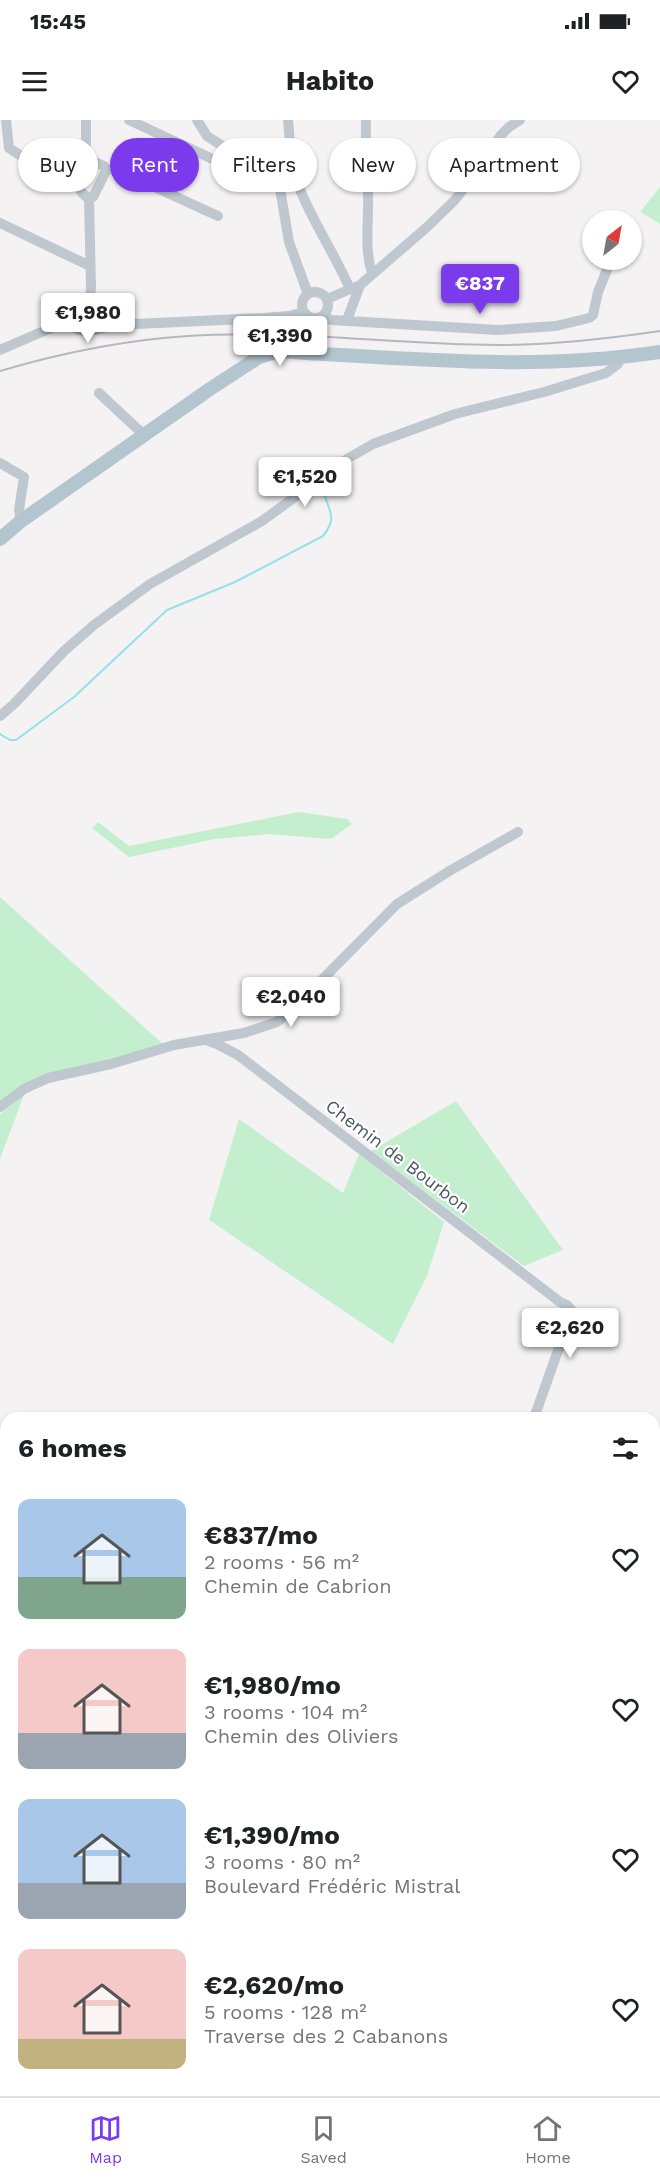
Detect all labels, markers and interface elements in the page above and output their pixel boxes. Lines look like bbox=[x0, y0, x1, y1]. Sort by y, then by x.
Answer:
text: 15:45 bbox=[30, 9, 86, 34]
icon: menu bbox=[18, 65, 51, 98]
text: Habito bbox=[286, 65, 374, 97]
icon: heart bbox=[609, 65, 642, 98]
chip: Buy bbox=[18, 138, 98, 192]
chip: Rent bbox=[110, 138, 199, 192]
chip: Filters bbox=[211, 138, 317, 192]
chip: New bbox=[329, 138, 416, 192]
chip: Apartment bbox=[428, 138, 580, 192]
north arrow bbox=[582, 210, 642, 270]
map controls bbox=[582, 210, 642, 270]
pin: €837 bbox=[444, 264, 516, 315]
text: €837 bbox=[455, 271, 505, 295]
pin: €1,980 bbox=[39, 293, 137, 344]
text: €1,980 bbox=[55, 300, 121, 324]
pin: €1,390 bbox=[231, 316, 329, 367]
text: €1,390 bbox=[247, 323, 313, 347]
pin: €1,520 bbox=[256, 457, 354, 508]
text: €1,520 bbox=[273, 464, 337, 488]
pin: €2,040 bbox=[242, 977, 340, 1028]
text: €2,040 bbox=[256, 984, 326, 1008]
street label: Chemin de Bourbon bbox=[322, 1095, 474, 1217]
pin: €2,620 bbox=[521, 1308, 619, 1359]
text: €2,620 bbox=[536, 1315, 604, 1339]
icon: filters bbox=[609, 1432, 642, 1465]
text: 6 homes bbox=[18, 1433, 127, 1463]
text: €837/mo bbox=[204, 1520, 318, 1550]
icon: home bbox=[66, 1523, 138, 1595]
icon: heart bbox=[609, 1543, 642, 1576]
text: 2 rooms · 56 m² bbox=[204, 1550, 359, 1574]
text: Chemin de Cabrion bbox=[204, 1574, 392, 1598]
text: €1,980/mo bbox=[204, 1670, 341, 1700]
icon: home bbox=[66, 1673, 138, 1745]
icon: heart bbox=[609, 1693, 642, 1726]
text: 3 rooms · 104 m² bbox=[204, 1700, 367, 1724]
text: Chemin des Oliviers bbox=[204, 1724, 399, 1748]
text: €1,390/mo bbox=[204, 1820, 340, 1850]
icon: home bbox=[66, 1823, 138, 1895]
icon: heart bbox=[609, 1843, 642, 1876]
text: 3 rooms · 80 m² bbox=[204, 1850, 360, 1874]
text: Boulevard Frédéric Mistral bbox=[204, 1874, 460, 1898]
text: €2,620/mo bbox=[204, 1970, 344, 2000]
icon: home bbox=[66, 1973, 138, 2045]
icon: heart bbox=[609, 1993, 642, 2026]
text: 5 rooms · 128 m² bbox=[204, 2000, 367, 2024]
text: Traverse des 2 Cabanons bbox=[204, 2024, 448, 2048]
tab: Map bbox=[89, 2112, 122, 2167]
tab: Saved bbox=[300, 2112, 347, 2167]
tab: Home bbox=[525, 2112, 571, 2167]

